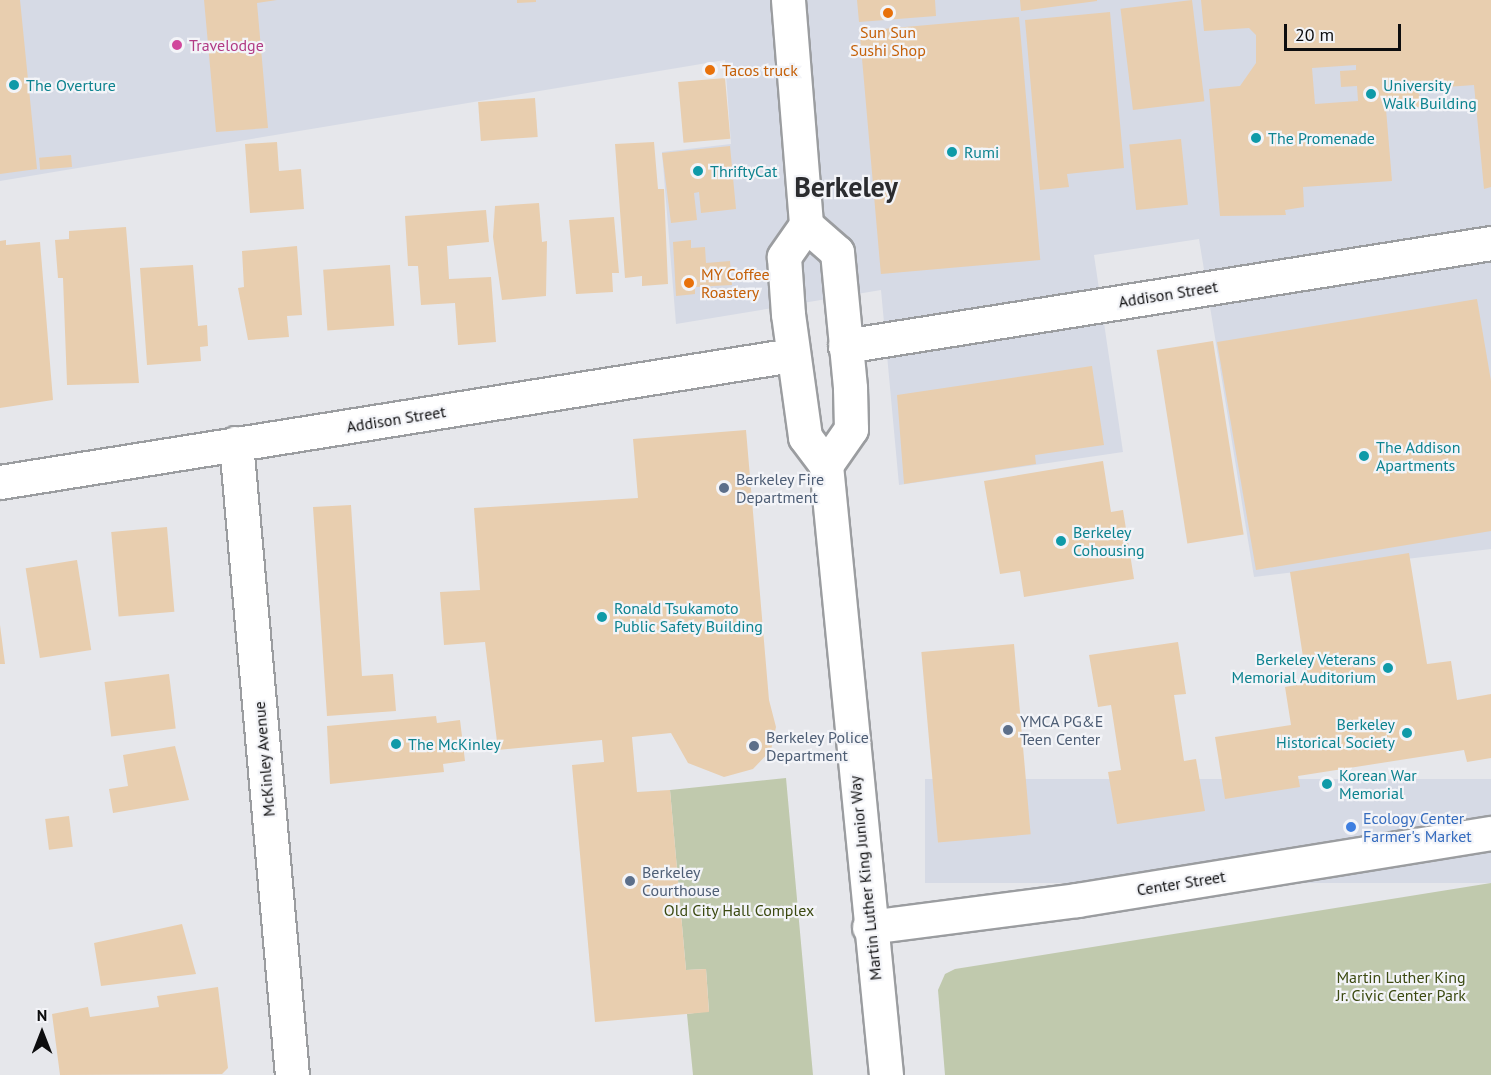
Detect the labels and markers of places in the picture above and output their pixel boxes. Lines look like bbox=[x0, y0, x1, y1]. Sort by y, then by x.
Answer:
marker: Sun Sun Sushi Shop bbox=[881, 6, 895, 20]
place label: Sun Sun Sushi Shop bbox=[850, 22, 926, 60]
place label: Travelodge bbox=[189, 35, 264, 55]
marker: Travelodge bbox=[170, 38, 184, 52]
place label: Tacos truck bbox=[722, 60, 798, 80]
marker: Tacos truck bbox=[703, 63, 717, 77]
place label: The Overture bbox=[26, 75, 116, 95]
place label: University Walk Building bbox=[1383, 75, 1477, 113]
marker: The Overture bbox=[7, 78, 21, 92]
marker: University Walk Building bbox=[1364, 87, 1378, 101]
place label: The Promenade bbox=[1268, 128, 1375, 148]
marker: The Promenade bbox=[1249, 131, 1263, 145]
place label: Rumi bbox=[964, 142, 999, 162]
marker: Rumi bbox=[945, 145, 959, 159]
place label: ThriftyCat bbox=[710, 161, 777, 181]
marker: ThriftyCat bbox=[691, 164, 705, 178]
place label: MY Coffee Roastery bbox=[701, 264, 770, 302]
marker: MY Coffee Roastery bbox=[682, 276, 696, 290]
place label: The Addison Apartments bbox=[1376, 437, 1461, 475]
marker: The Addison Apartments bbox=[1357, 449, 1371, 463]
place label: Berkeley Fire Department bbox=[736, 469, 825, 507]
marker: Berkeley Fire Department bbox=[717, 481, 731, 495]
place label: Berkeley Cohousing bbox=[1073, 522, 1144, 560]
marker: Berkeley Cohousing bbox=[1054, 534, 1068, 548]
place label: Ronald Tsukamoto Public Safety Building bbox=[614, 598, 764, 636]
marker: Ronald Tsukamoto Public Safety Building bbox=[595, 610, 609, 624]
place label: Berkeley Veterans Memorial Auditorium bbox=[1231, 649, 1376, 687]
marker: Berkeley Veterans Memorial Auditorium bbox=[1381, 661, 1395, 675]
place label: YMCA PG&E Teen Center bbox=[1020, 711, 1104, 749]
place label: Berkeley Historical Society bbox=[1276, 714, 1395, 752]
marker: YMCA PG&E Teen Center bbox=[1001, 723, 1015, 737]
marker: Berkeley Historical Society bbox=[1400, 726, 1414, 740]
place label: Berkeley Police Department bbox=[766, 727, 870, 765]
place label: The McKinley bbox=[408, 734, 501, 754]
marker: The McKinley bbox=[389, 737, 403, 751]
marker: Berkeley Police Department bbox=[747, 739, 761, 753]
place label: Korean War Memorial bbox=[1339, 765, 1417, 803]
marker: Korean War Memorial bbox=[1320, 777, 1334, 791]
place label: Ecology Center Farmer's Market bbox=[1363, 808, 1472, 846]
marker: Ecology Center Farmer's Market bbox=[1344, 820, 1358, 834]
place label: Berkeley Courthouse bbox=[642, 862, 720, 900]
marker: Berkeley Courthouse bbox=[623, 874, 637, 888]

